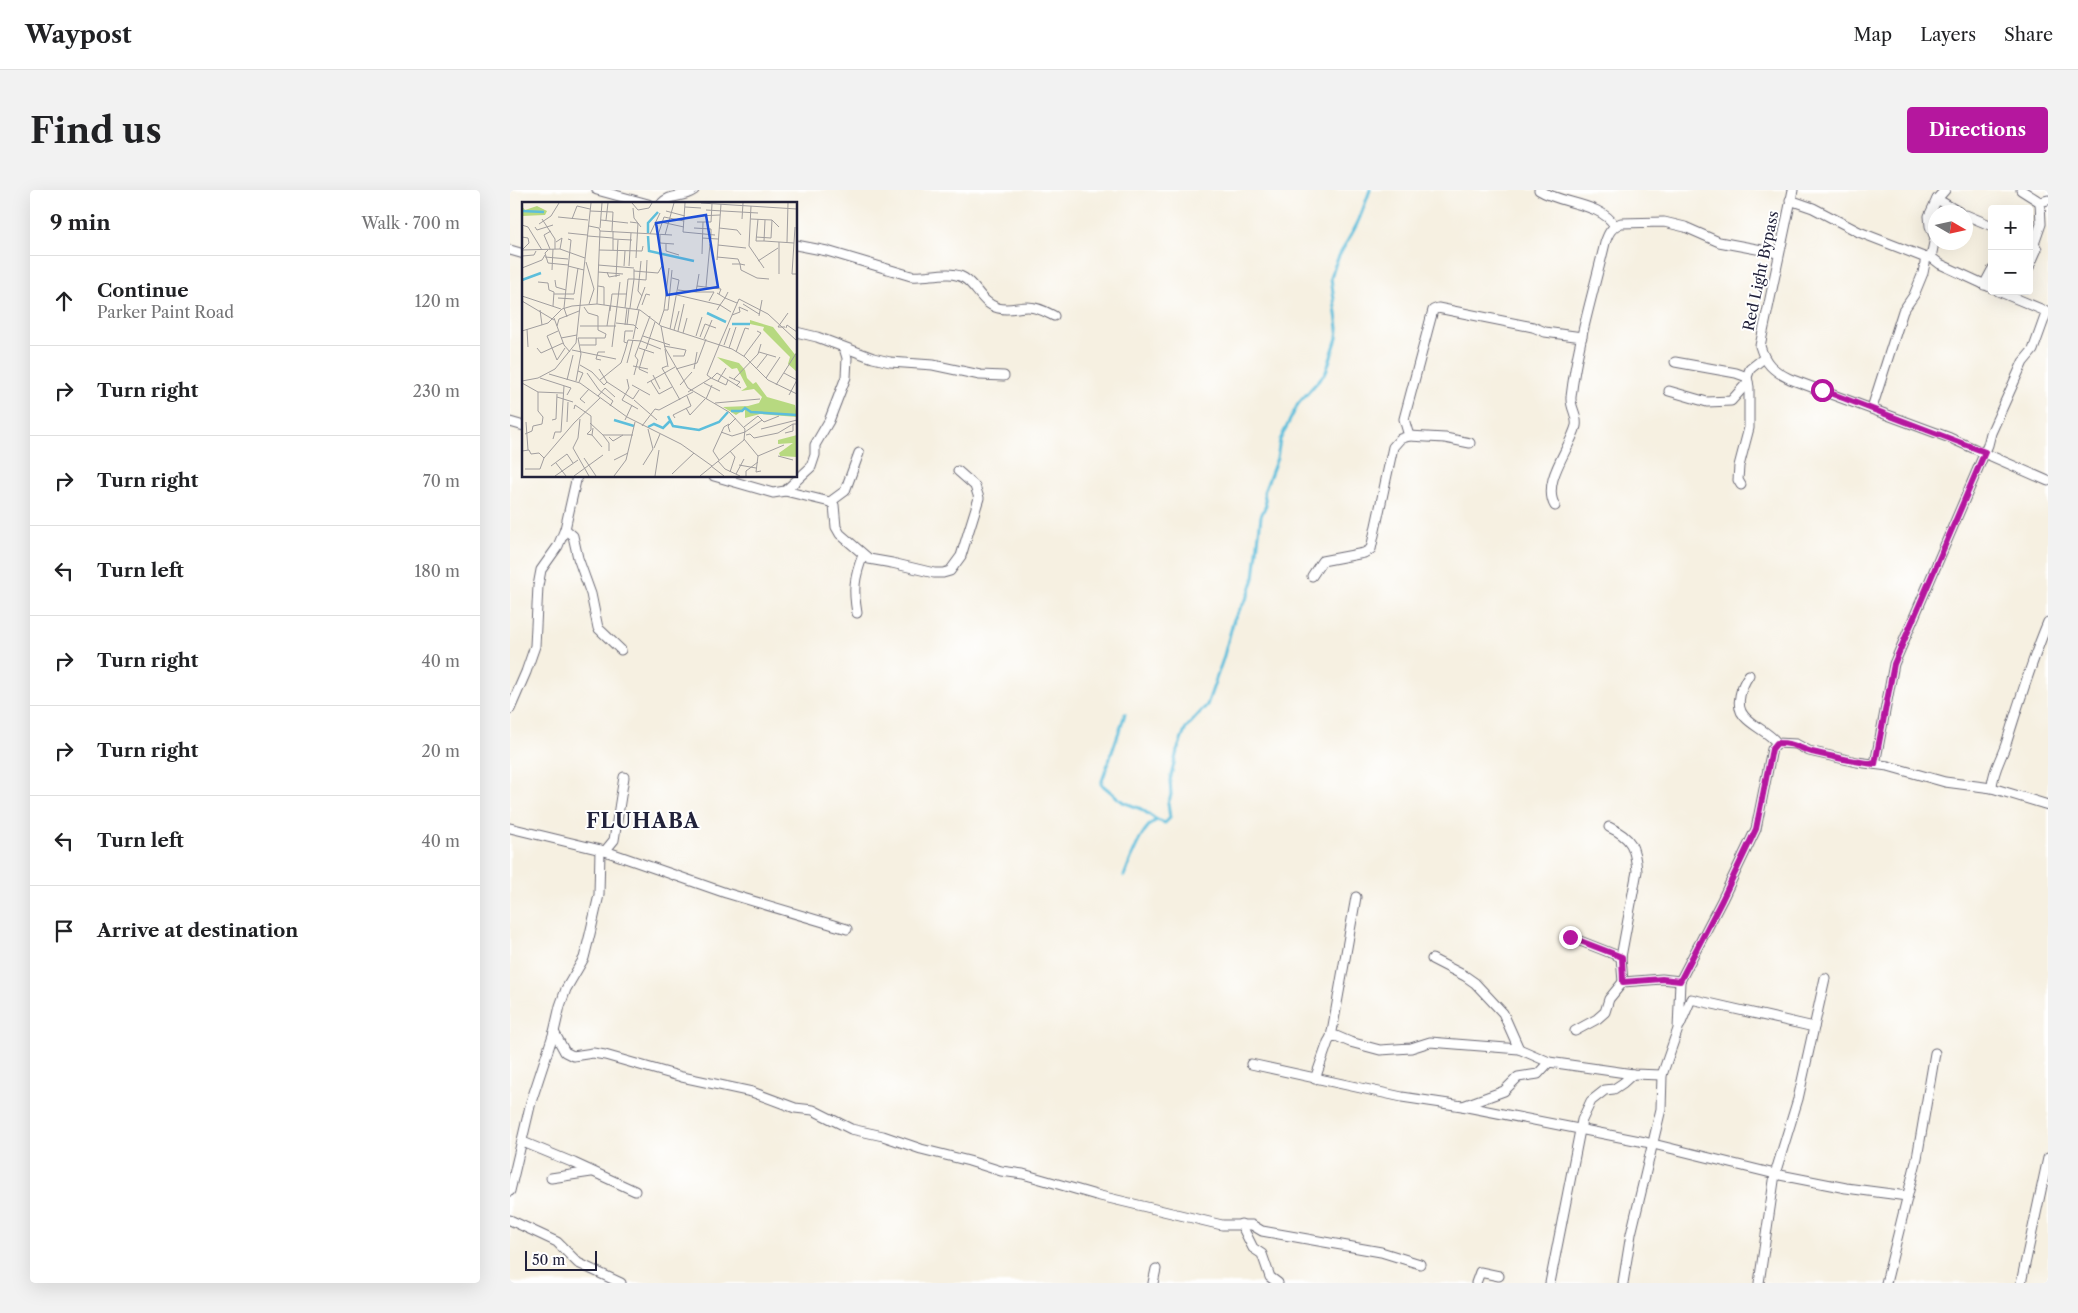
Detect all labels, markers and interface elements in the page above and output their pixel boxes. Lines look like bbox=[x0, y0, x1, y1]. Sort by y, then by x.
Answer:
text: Waypost bbox=[25, 20, 132, 49]
text: Map bbox=[1854, 24, 1892, 46]
text: Layers bbox=[1920, 24, 1976, 46]
text: Share bbox=[2004, 24, 2053, 46]
button: Directions bbox=[1907, 107, 2048, 153]
text: Find us bbox=[30, 109, 162, 152]
inset map bbox=[522, 202, 798, 478]
north arrow bbox=[1928, 205, 1973, 250]
map controls bbox=[1988, 205, 2033, 295]
button: + bbox=[1988, 205, 2033, 250]
street label: Red Light Bypass bbox=[1739, 209, 1783, 333]
text: 9 min bbox=[50, 210, 111, 235]
text: Walk · 700 m bbox=[361, 213, 460, 233]
button: − bbox=[1988, 250, 2033, 295]
text: Continue bbox=[97, 279, 189, 302]
icon: ahead bbox=[50, 287, 78, 315]
text: 120 m bbox=[415, 291, 460, 311]
text: Parker Paint Road bbox=[97, 302, 234, 322]
icon: right bbox=[50, 377, 78, 405]
text: Turn right bbox=[97, 379, 198, 402]
route start bbox=[1811, 379, 1834, 402]
text: 230 m bbox=[413, 381, 460, 401]
icon: right bbox=[50, 467, 78, 495]
text: Turn right bbox=[97, 469, 198, 492]
text: 70 m bbox=[423, 471, 460, 491]
icon: left bbox=[50, 557, 78, 585]
text: Turn left bbox=[97, 559, 184, 582]
text: 180 m bbox=[414, 561, 460, 581]
icon: right bbox=[50, 647, 78, 675]
text: Turn right bbox=[97, 649, 198, 672]
text: 40 m bbox=[421, 651, 460, 671]
icon: right bbox=[50, 737, 78, 765]
text: Turn right bbox=[97, 739, 198, 762]
text: 20 m bbox=[421, 741, 460, 761]
district label: FLUHABA bbox=[586, 809, 700, 833]
icon: left bbox=[50, 827, 78, 855]
text: Turn left bbox=[97, 829, 184, 852]
text: 40 m bbox=[421, 831, 460, 851]
icon: arrive bbox=[50, 917, 78, 945]
text: Arrive at destination bbox=[97, 919, 298, 942]
route end bbox=[1559, 926, 1582, 949]
scale bar bbox=[525, 1248, 598, 1271]
text: 50 m bbox=[532, 1251, 565, 1269]

